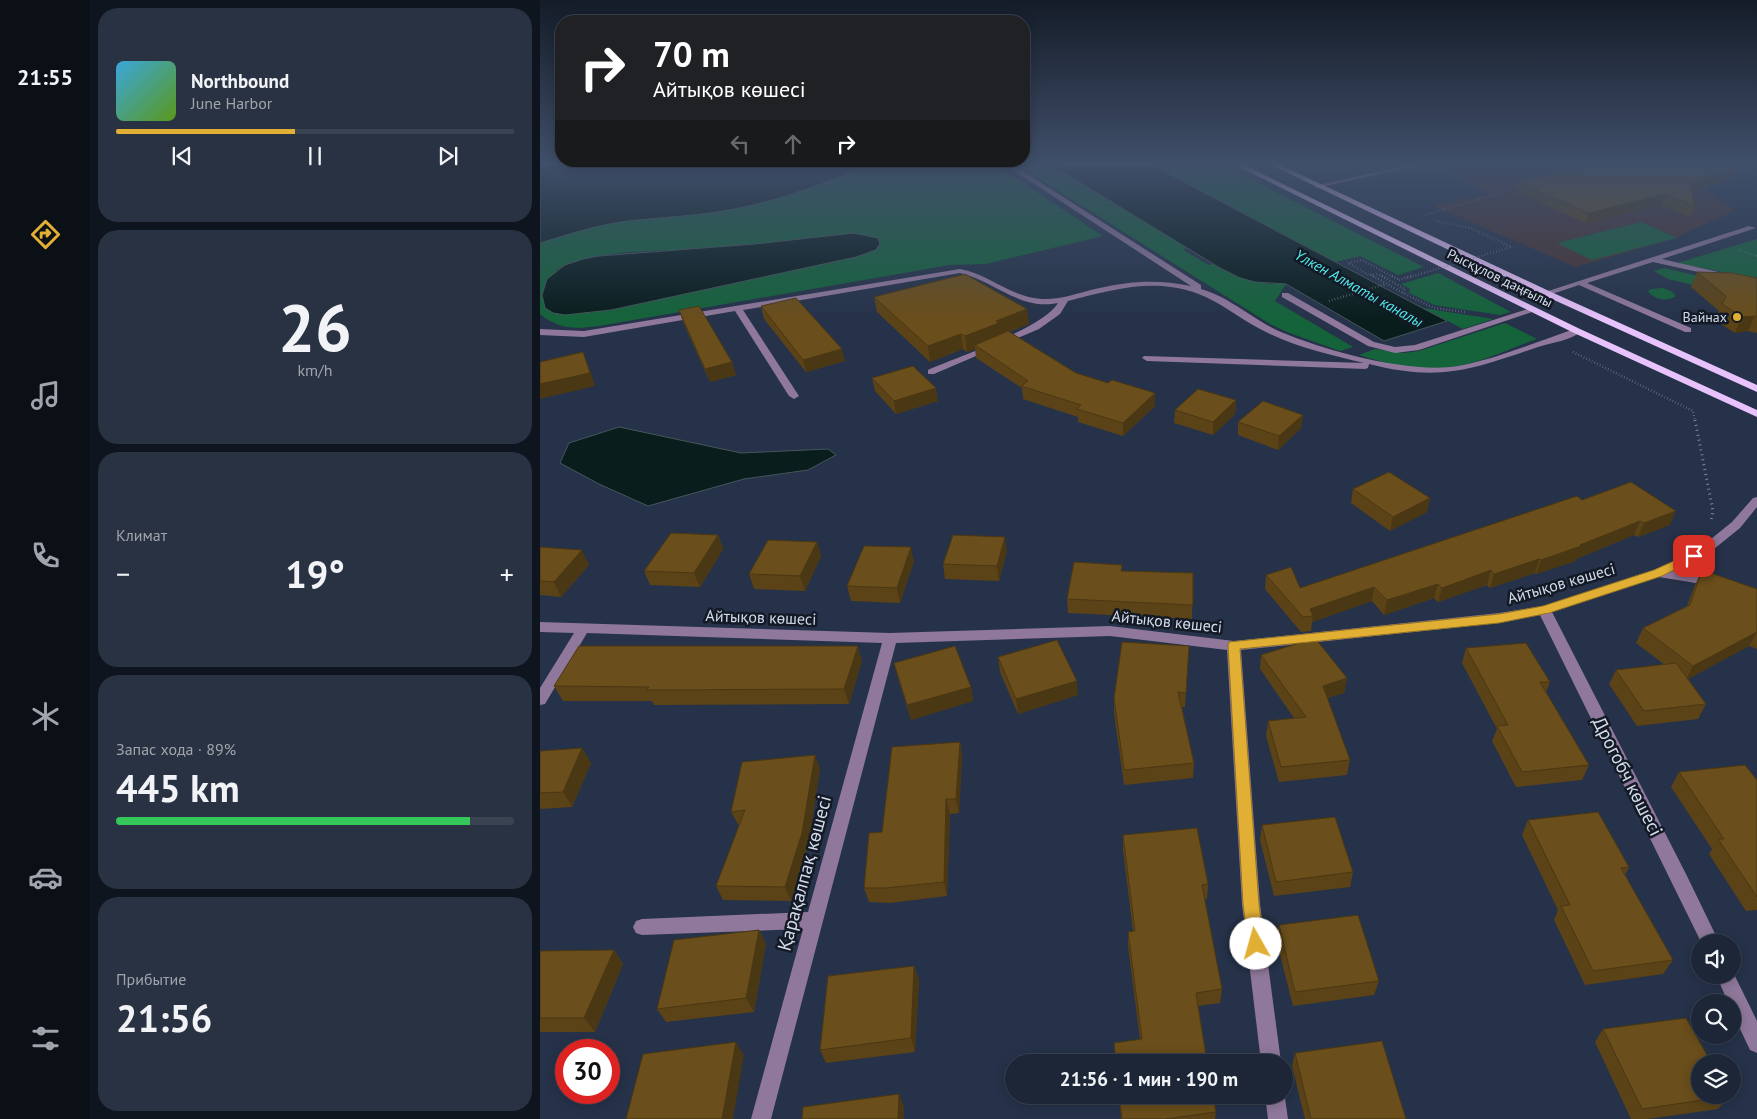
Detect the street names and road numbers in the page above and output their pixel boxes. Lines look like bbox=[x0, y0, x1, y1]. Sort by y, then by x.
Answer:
street label: Рысқұлов даңғылы bbox=[1444, 245, 1556, 311]
street label: Айтықов көшесі bbox=[1505, 558, 1617, 608]
street label: Айтықов көшесі bbox=[705, 605, 817, 629]
street label: Айтықов көшесі bbox=[1111, 605, 1223, 637]
street label: Дрогобч көшесі bbox=[1588, 712, 1668, 840]
street label: Қарақалпақ көшесі bbox=[772, 793, 836, 953]

